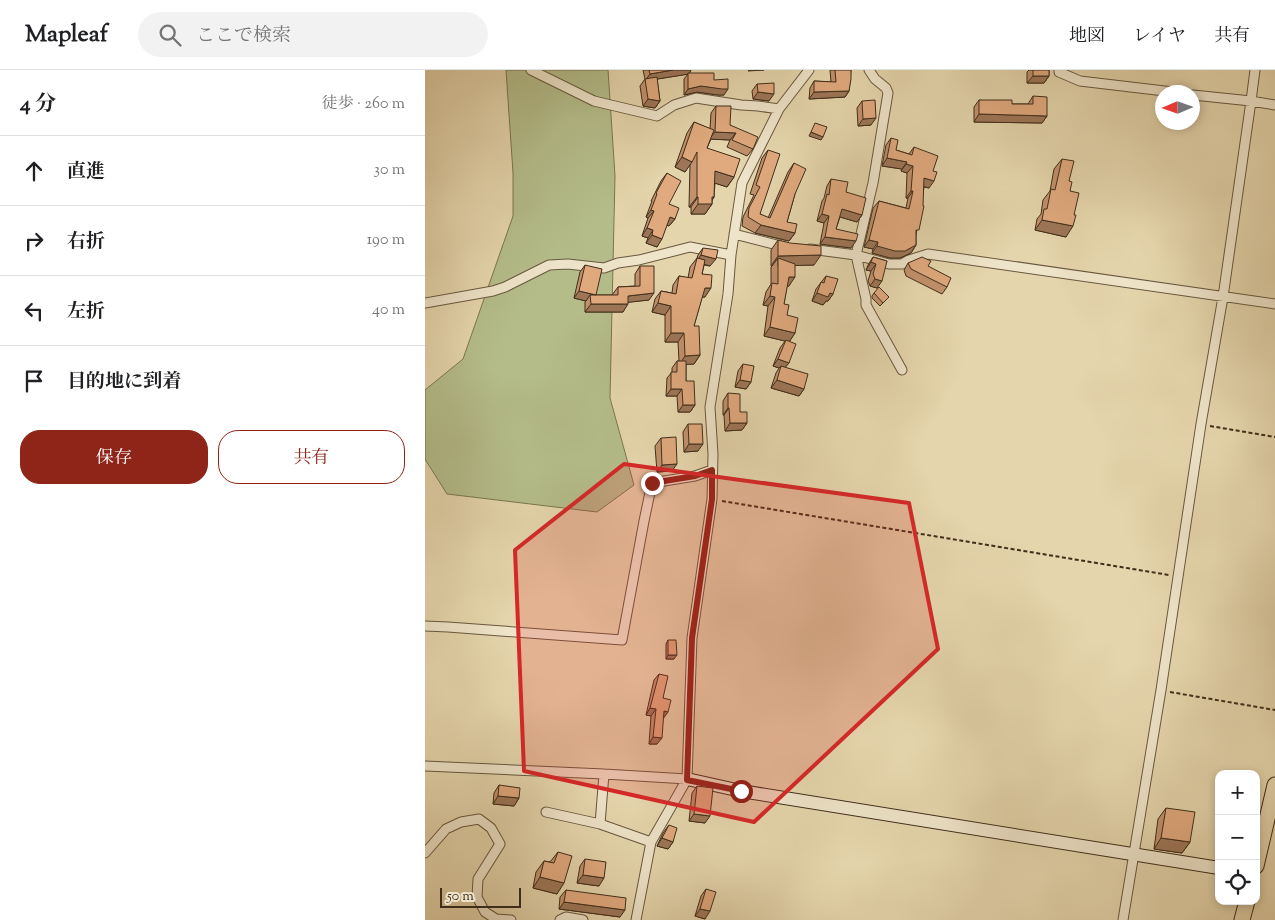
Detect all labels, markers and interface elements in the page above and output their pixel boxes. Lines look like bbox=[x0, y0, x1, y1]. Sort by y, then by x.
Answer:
search box bbox=[138, 12, 488, 57]
text: Mapleaf bbox=[25, 18, 108, 52]
icon: search bbox=[156, 21, 184, 49]
text: ここで検索 bbox=[196, 23, 291, 50]
text: 地図 bbox=[1069, 24, 1105, 50]
text: レイヤ bbox=[1133, 24, 1186, 50]
text: 共有 bbox=[1214, 24, 1250, 50]
north arrow bbox=[1155, 85, 1200, 130]
text: 4 分 bbox=[20, 90, 56, 120]
text: 徒歩 · 260 m bbox=[322, 93, 405, 116]
icon: ahead bbox=[20, 157, 48, 185]
text: 直進 bbox=[67, 159, 105, 186]
text: 30 m bbox=[374, 159, 405, 182]
icon: right bbox=[20, 227, 48, 255]
text: 右折 bbox=[67, 229, 105, 256]
text: 190 m bbox=[367, 229, 405, 252]
icon: left bbox=[20, 297, 48, 325]
text: 左折 bbox=[67, 299, 105, 326]
text: 40 m bbox=[372, 299, 405, 322]
icon: arrive bbox=[20, 367, 48, 395]
text: 目的地に到着 bbox=[67, 369, 181, 396]
button: 保存 bbox=[20, 430, 208, 484]
button: 共有 bbox=[218, 430, 405, 484]
route end bbox=[641, 472, 664, 495]
map controls bbox=[1215, 770, 1260, 905]
button: + bbox=[1215, 770, 1260, 815]
route start bbox=[730, 780, 753, 803]
button: − bbox=[1215, 815, 1260, 860]
button: locate bbox=[1215, 860, 1260, 905]
scale bar bbox=[440, 885, 521, 908]
text: 50 m bbox=[447, 887, 474, 907]

